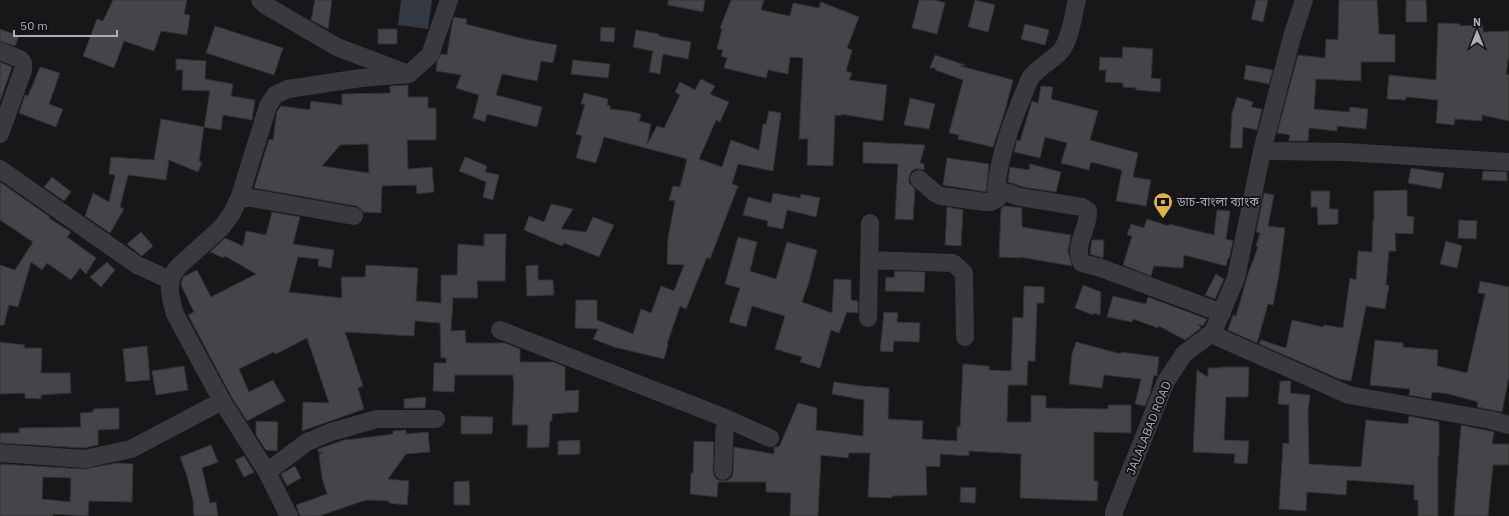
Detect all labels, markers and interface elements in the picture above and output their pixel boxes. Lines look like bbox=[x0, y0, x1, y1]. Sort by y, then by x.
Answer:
scale bar bbox=[14, 12, 117, 38]
north arrow bbox=[1457, 12, 1497, 52]
text: N bbox=[1473, 15, 1481, 29]
text: 50 m bbox=[20, 18, 48, 33]
bank icon: ডাচ-বাংলা ব্যাংক bbox=[1152, 191, 1174, 219]
place label: ডাচ-বাংলা ব্যাংক bbox=[1176, 194, 1259, 209]
street label: JALALABAD ROAD bbox=[1123, 379, 1174, 477]

